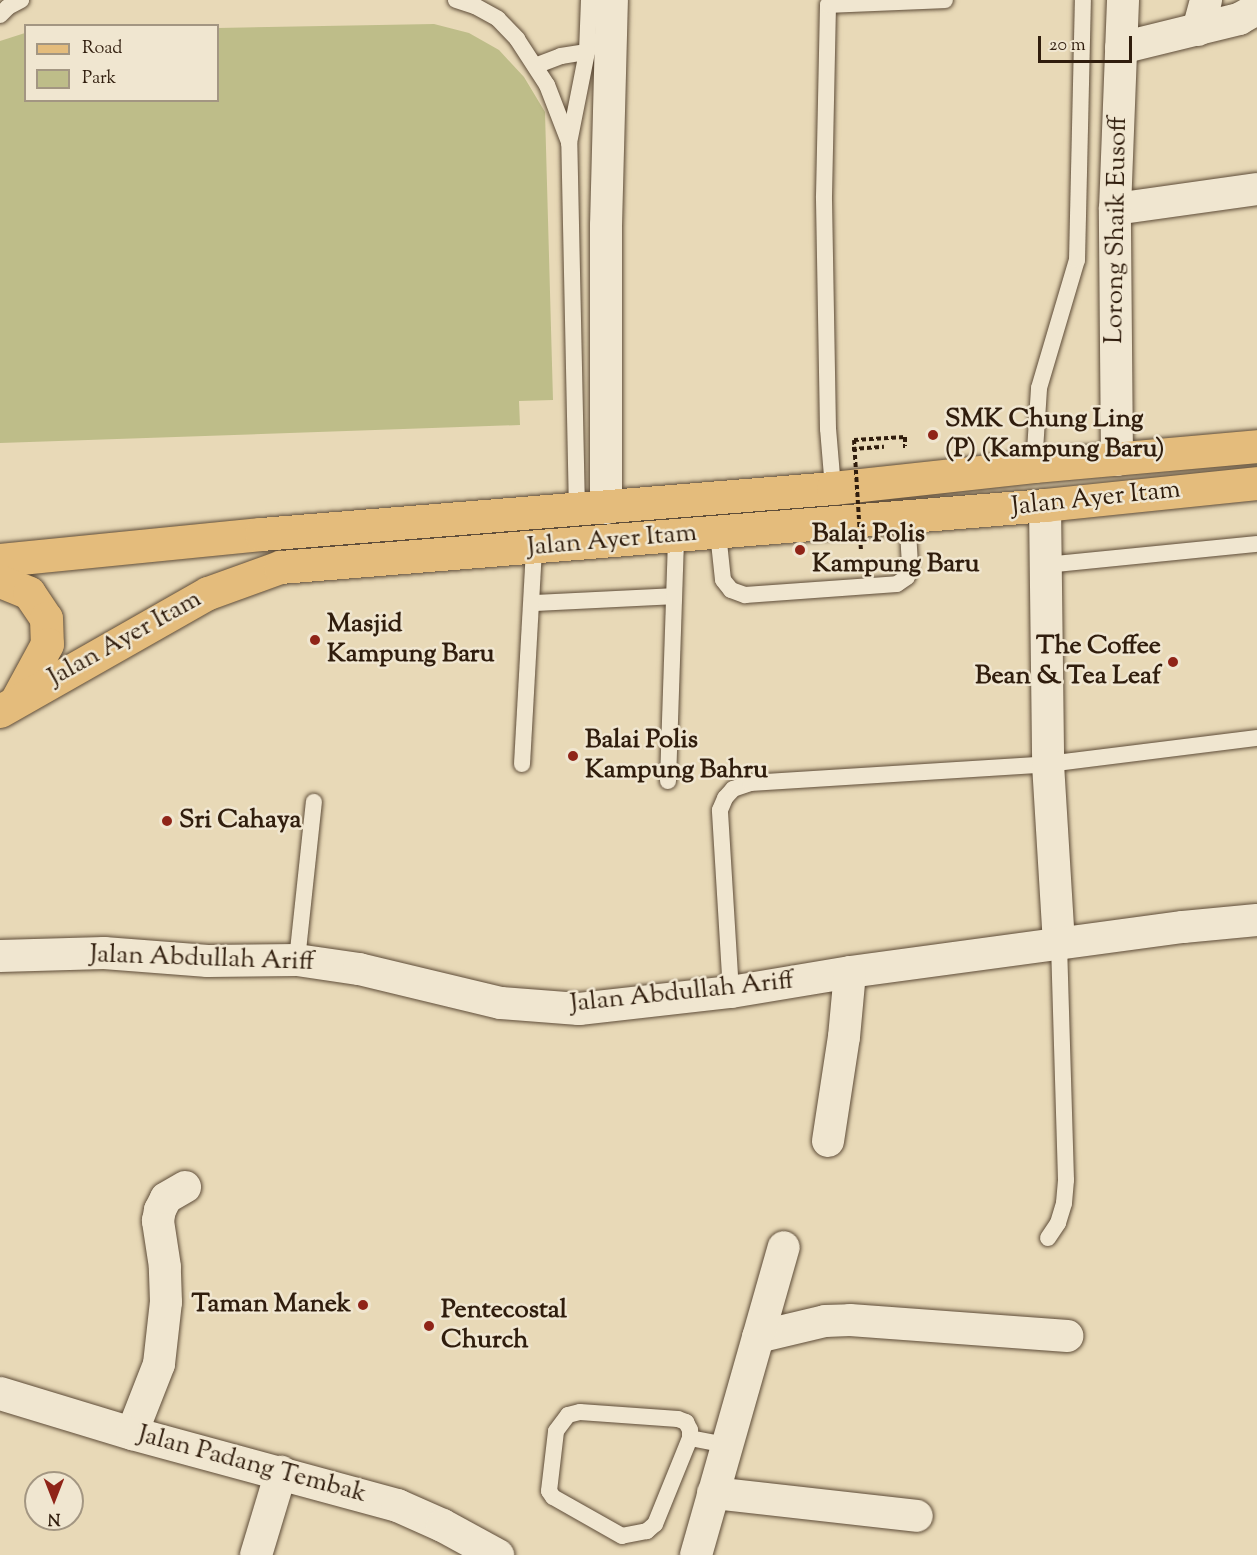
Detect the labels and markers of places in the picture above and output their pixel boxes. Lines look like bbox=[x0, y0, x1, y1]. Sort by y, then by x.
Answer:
place label: SMK Chung Ling (P) (Kampung Baru) bbox=[945, 404, 1165, 466]
marker: SMK Chung Ling (P) (Kampung Baru) bbox=[926, 428, 940, 442]
place label: Balai Polis Kampung Baru bbox=[812, 519, 980, 580]
marker: Balai Polis Kampung Baru bbox=[793, 543, 807, 557]
place label: Masjid Kampung Baru bbox=[327, 609, 495, 670]
place label: The Coffee Bean & Tea Leaf bbox=[975, 631, 1161, 692]
marker: Masjid Kampung Baru bbox=[308, 633, 322, 647]
marker: The Coffee Bean & Tea Leaf bbox=[1166, 655, 1180, 669]
place label: Balai Polis Kampung Bahru bbox=[585, 725, 768, 786]
marker: Balai Polis Kampung Bahru bbox=[566, 749, 580, 763]
place label: Sri Cahaya bbox=[179, 805, 302, 837]
marker: Sri Cahaya bbox=[160, 814, 174, 828]
place label: Taman Manek bbox=[191, 1289, 351, 1321]
place label: Pentecostal Church bbox=[441, 1295, 567, 1356]
marker: Taman Manek bbox=[356, 1298, 370, 1312]
marker: Pentecostal Church bbox=[422, 1319, 436, 1333]

